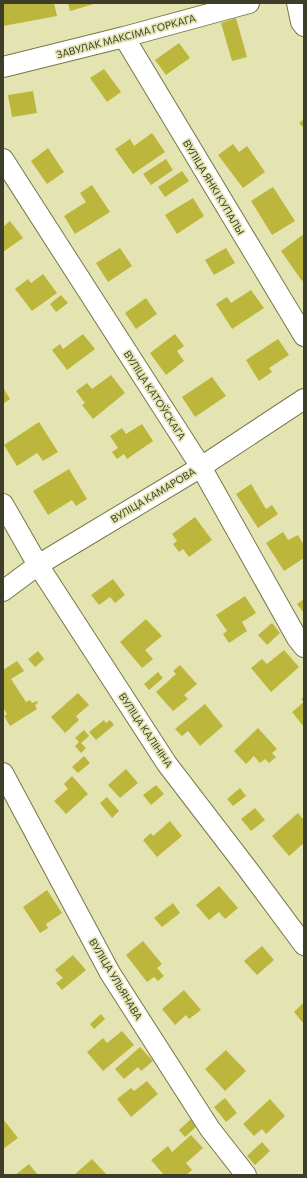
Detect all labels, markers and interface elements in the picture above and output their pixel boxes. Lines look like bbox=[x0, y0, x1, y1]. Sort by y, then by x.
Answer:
street label: ЗАВУЛАК МАКСІМА ГОРКАГА bbox=[55, 12, 197, 60]
street label: ВУЛІЦА ЯНКІ КУПАЛЫ bbox=[181, 137, 247, 237]
street label: ВУЛІЦА КАТОЎСКАГА bbox=[122, 348, 188, 442]
street label: ВУЛІЦА КАМАРОВА bbox=[108, 465, 198, 525]
street label: ВУЛІЦА КАЛІНІНА bbox=[117, 690, 175, 770]
street label: ВУЛІЦА УЛЬЯНАВА bbox=[87, 936, 145, 1022]

